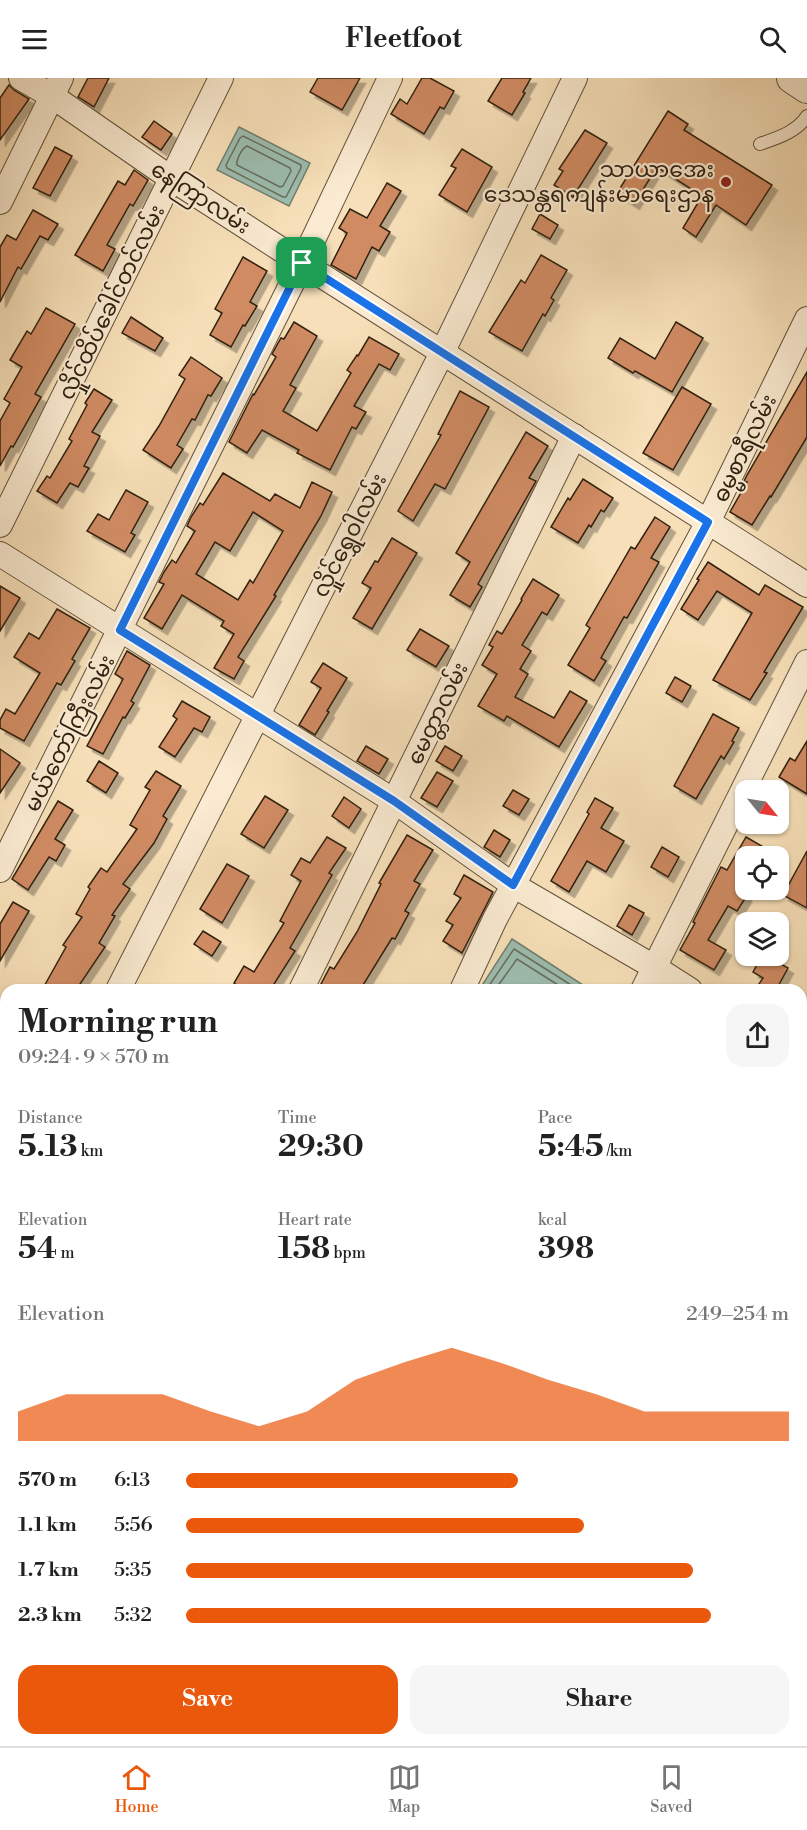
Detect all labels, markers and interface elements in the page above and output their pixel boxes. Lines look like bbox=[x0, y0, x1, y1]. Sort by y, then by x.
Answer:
text: Fleetfoot bbox=[345, 22, 462, 56]
icon: menu bbox=[18, 23, 51, 56]
icon: search bbox=[756, 23, 789, 56]
street label: နေကြာလမ်း bbox=[144, 154, 257, 243]
place label: သာယာအေး ဒေသန္တရကျန်းမာရေးဌာန bbox=[484, 157, 714, 213]
marker: သာယာအေး ဒေသန္တရကျန်းမာရေးဌာန bbox=[719, 175, 733, 189]
street label: လှိုင်ထိပ်ခေါင်တင်လမ်း bbox=[51, 199, 174, 406]
pin bbox=[276, 237, 327, 288]
icon: arrive bbox=[285, 246, 318, 279]
street label: ဓမ္မစာရီလမ်း bbox=[705, 389, 786, 509]
street label: လှိုင်ရွှေဝါလမ်း bbox=[305, 468, 396, 604]
street label: မယ်တော်ကြီးလမ်း bbox=[16, 649, 124, 818]
street label: မေတ္တာလမ်း bbox=[399, 657, 477, 771]
north arrow bbox=[735, 780, 789, 834]
map controls bbox=[735, 780, 789, 966]
button: locate bbox=[735, 846, 789, 900]
button: layers bbox=[735, 912, 789, 966]
text: Morning run bbox=[18, 1002, 218, 1043]
button: share bbox=[726, 1004, 789, 1067]
text: 09:24 · 9 × 570 m bbox=[18, 1045, 170, 1070]
text: Distance bbox=[18, 1108, 83, 1128]
text: Time bbox=[278, 1108, 317, 1128]
text: Pace bbox=[538, 1108, 572, 1128]
text: 5.13 bbox=[18, 1128, 78, 1166]
text: 29:30 bbox=[278, 1128, 364, 1166]
text: 5:45 bbox=[538, 1128, 604, 1166]
text: km bbox=[78, 1141, 103, 1161]
text: /km bbox=[604, 1141, 632, 1161]
text: Elevation bbox=[18, 1210, 87, 1230]
text: Heart rate bbox=[278, 1210, 352, 1230]
text: kcal bbox=[538, 1210, 567, 1230]
text: 54 bbox=[18, 1230, 57, 1268]
text: 158 bbox=[278, 1230, 330, 1268]
text: 398 bbox=[538, 1230, 594, 1268]
text: m bbox=[57, 1243, 75, 1263]
text: bpm bbox=[330, 1243, 366, 1263]
text: Elevation bbox=[18, 1302, 105, 1327]
text: 249–254 m bbox=[686, 1302, 789, 1327]
text: 570 m bbox=[18, 1468, 77, 1493]
text: 6:13 bbox=[114, 1468, 150, 1493]
text: 1.1 km bbox=[18, 1513, 77, 1538]
text: 5:56 bbox=[114, 1513, 153, 1538]
text: 1.7 km bbox=[18, 1558, 79, 1583]
text: 5:35 bbox=[114, 1558, 152, 1583]
text: 2.3 km bbox=[18, 1603, 82, 1628]
text: 5:32 bbox=[114, 1603, 152, 1628]
button: Save bbox=[18, 1665, 398, 1734]
button: Share bbox=[410, 1665, 789, 1734]
tab: Home bbox=[115, 1761, 159, 1817]
tab: Map bbox=[388, 1761, 421, 1817]
tab: Saved bbox=[650, 1761, 692, 1817]

